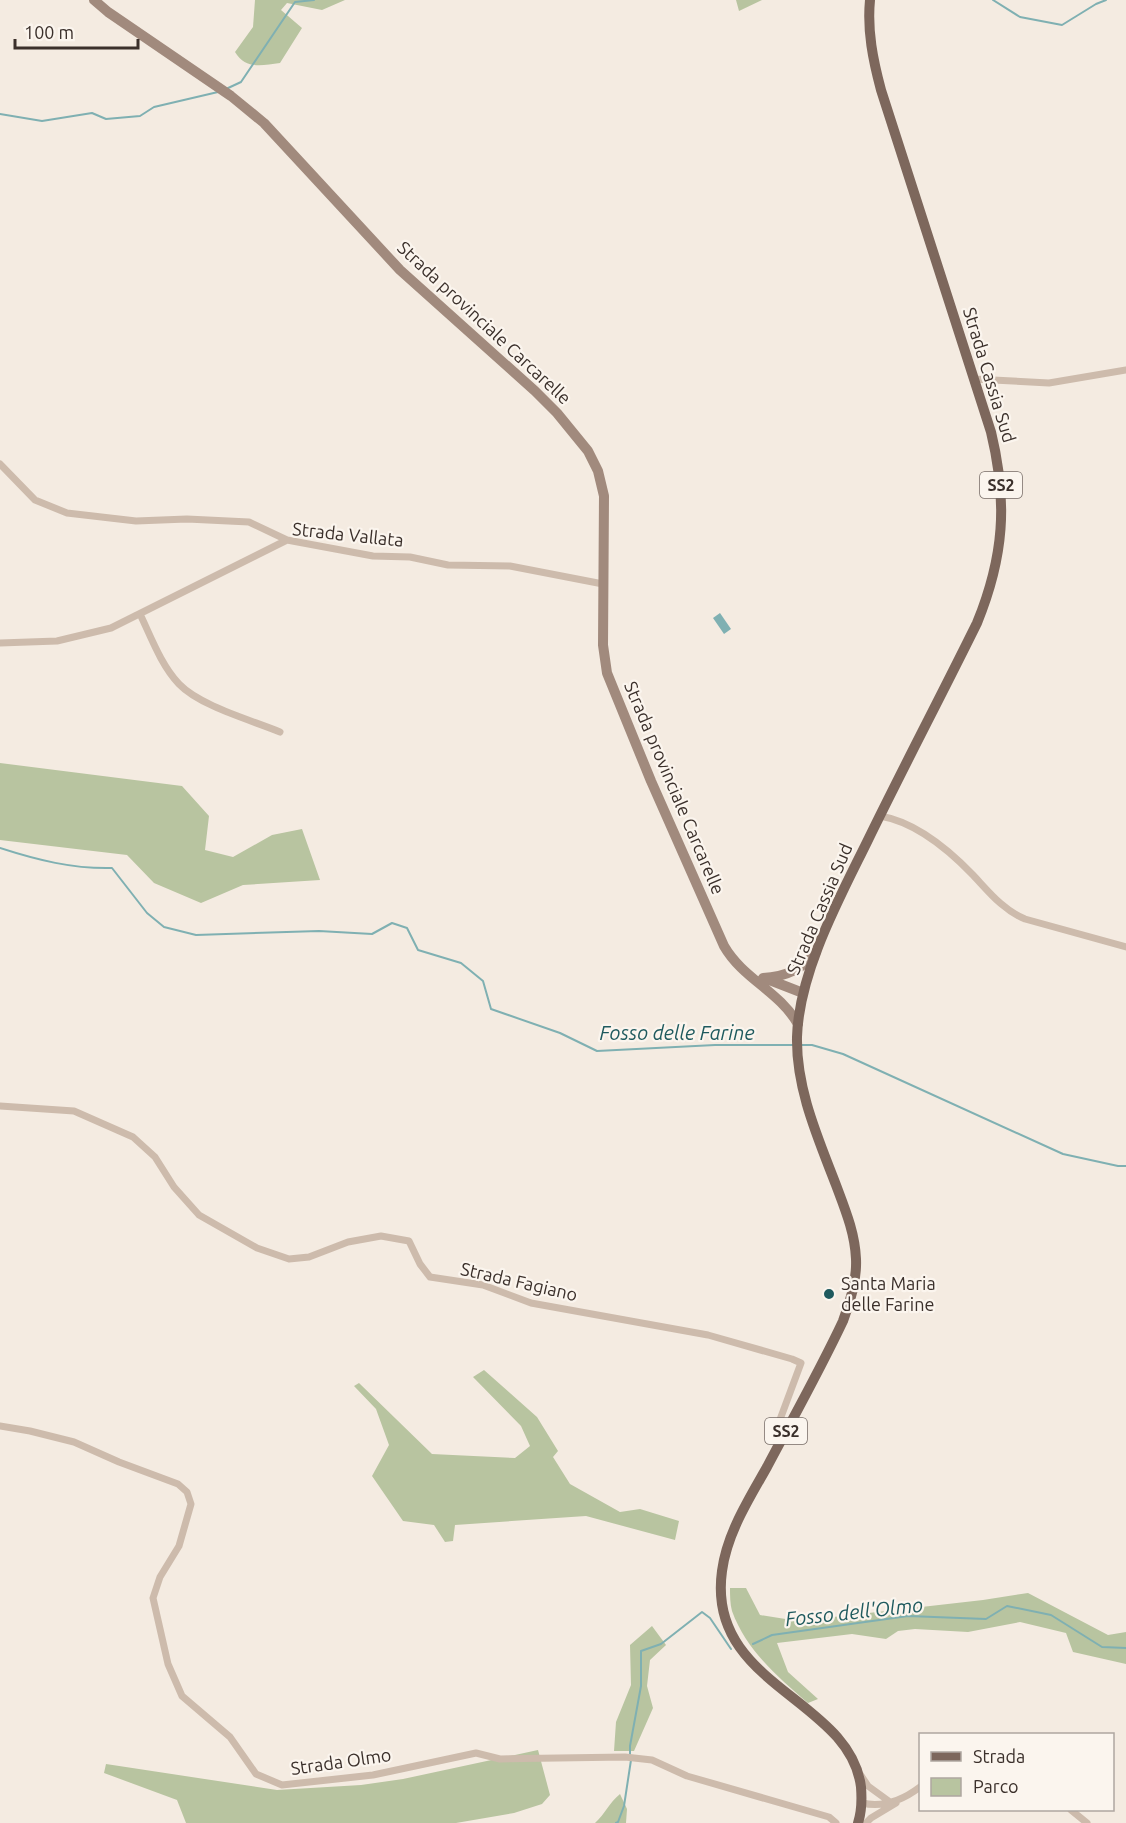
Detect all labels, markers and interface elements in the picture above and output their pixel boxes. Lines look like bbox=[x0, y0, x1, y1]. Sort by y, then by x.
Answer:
scale bar bbox=[15, 12, 138, 50]
text: 100 m bbox=[24, 22, 74, 42]
street label: Strada provinciale Carcarelle bbox=[394, 237, 575, 408]
street label: Strada Cassia Sud bbox=[960, 305, 1020, 445]
road number: SS2 bbox=[980, 472, 1022, 498]
street label: Strada Vallata bbox=[291, 518, 405, 550]
street label: Strada provinciale Carcarelle bbox=[621, 678, 729, 897]
street label: Strada Cassia Sud bbox=[782, 840, 856, 977]
water label: Fosso delle Farine bbox=[600, 1021, 755, 1044]
street label: Strada Fagiano bbox=[459, 1258, 580, 1304]
place label: Santa Maria delle Farine bbox=[841, 1273, 936, 1314]
marker: Santa Maria delle Farine bbox=[822, 1287, 836, 1301]
road number: SS2 bbox=[765, 1418, 807, 1444]
water label: Fosso dell'Olmo bbox=[784, 1593, 924, 1630]
legend bbox=[919, 1733, 1114, 1811]
street label: Strada Olmo bbox=[289, 1744, 392, 1778]
text: Strada bbox=[973, 1746, 1025, 1766]
text: Parco bbox=[973, 1776, 1019, 1796]

